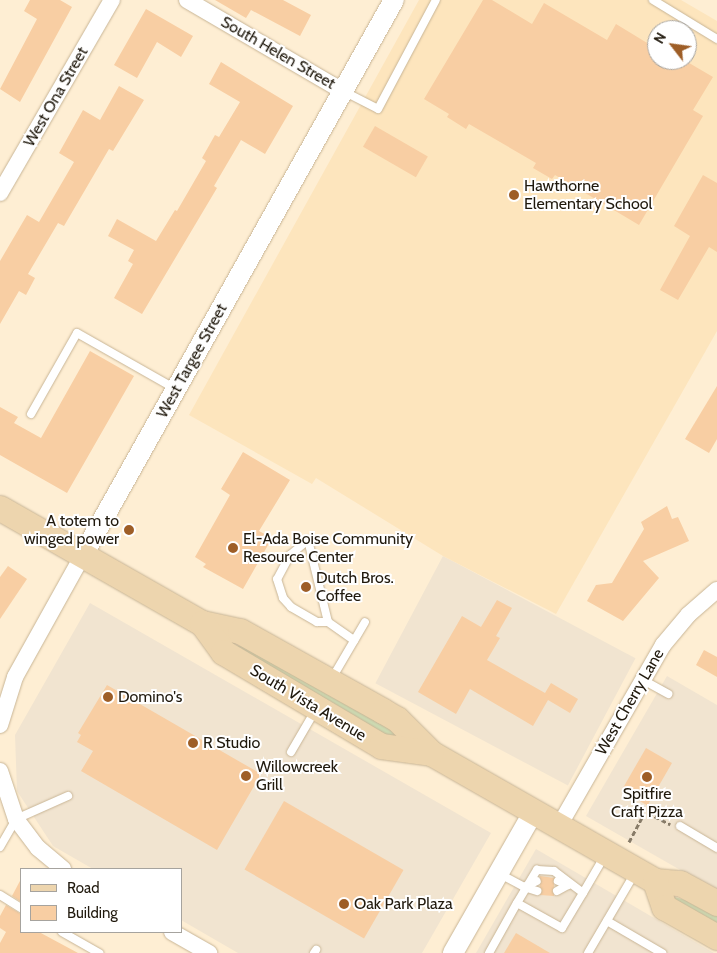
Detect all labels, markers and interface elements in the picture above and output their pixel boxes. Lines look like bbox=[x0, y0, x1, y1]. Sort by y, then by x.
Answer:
street label: South Helen Street bbox=[217, 12, 339, 94]
north arrow bbox=[647, 20, 697, 70]
text: N bbox=[650, 29, 670, 47]
street label: West Ona Street bbox=[20, 44, 92, 150]
place label: Hawthorne Elementary School bbox=[524, 176, 652, 214]
marker: Hawthorne Elementary School bbox=[508, 189, 520, 201]
street label: West Targee Street bbox=[153, 301, 231, 421]
place label: A totem to winged power bbox=[24, 511, 119, 549]
marker: A totem to winged power bbox=[123, 524, 135, 536]
place label: El-Ada Boise Community Resource Center bbox=[243, 529, 413, 567]
marker: El-Ada Boise Community Resource Center bbox=[227, 542, 239, 554]
place label: Dutch Bros. Coffee bbox=[316, 568, 394, 606]
marker: Dutch Bros. Coffee bbox=[300, 581, 312, 593]
street label: West Cherry Lane bbox=[592, 645, 668, 759]
street label: South Vista Avenue bbox=[246, 661, 370, 745]
place label: Domino's bbox=[118, 687, 182, 707]
marker: Domino's bbox=[102, 691, 114, 703]
place label: R Studio bbox=[203, 733, 260, 753]
marker: R Studio bbox=[187, 737, 199, 749]
place label: Willowcreek Grill bbox=[256, 757, 338, 795]
marker: Willowcreek Grill bbox=[240, 770, 252, 782]
marker: Spitfire Craft Pizza bbox=[641, 771, 653, 783]
place label: Spitfire Craft Pizza bbox=[611, 784, 683, 822]
legend bbox=[20, 868, 182, 933]
text: Road bbox=[67, 879, 100, 897]
place label: Oak Park Plaza bbox=[354, 894, 453, 914]
marker: Oak Park Plaza bbox=[338, 898, 350, 910]
text: Building bbox=[67, 904, 118, 922]

